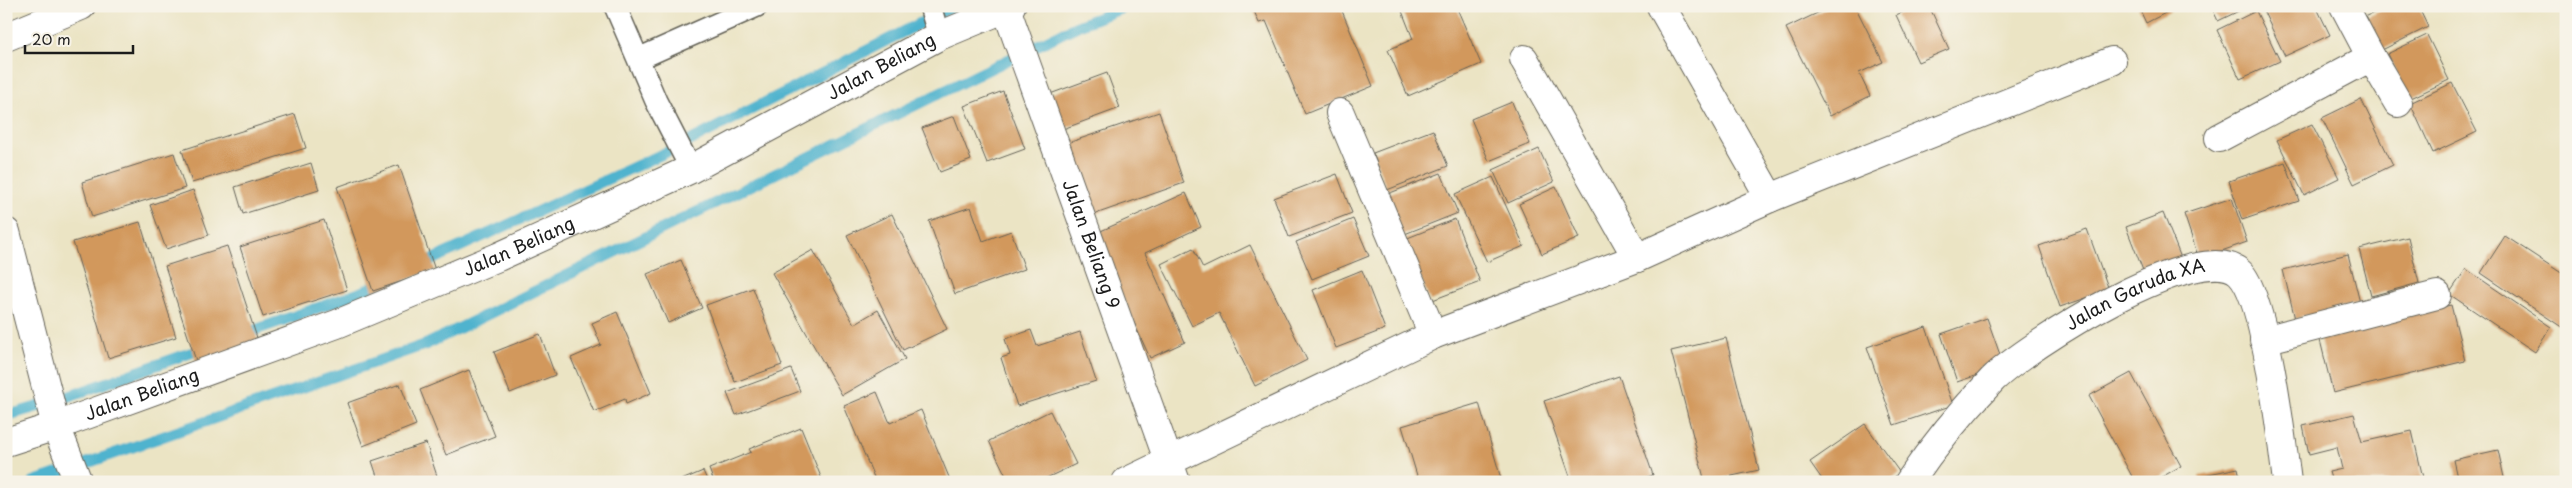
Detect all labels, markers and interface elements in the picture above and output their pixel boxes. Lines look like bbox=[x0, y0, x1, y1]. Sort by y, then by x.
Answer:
scale bar bbox=[25, 22, 132, 54]
street label: Jalan Beliang bbox=[822, 25, 940, 106]
text: 20 m bbox=[32, 27, 71, 50]
street label: Jalan Beliang 9 bbox=[1057, 175, 1128, 312]
street label: Jalan Beliang bbox=[458, 209, 579, 282]
street label: Jalan Garuda XA bbox=[2060, 251, 2207, 336]
street label: Jalan Beliang bbox=[81, 360, 202, 426]

